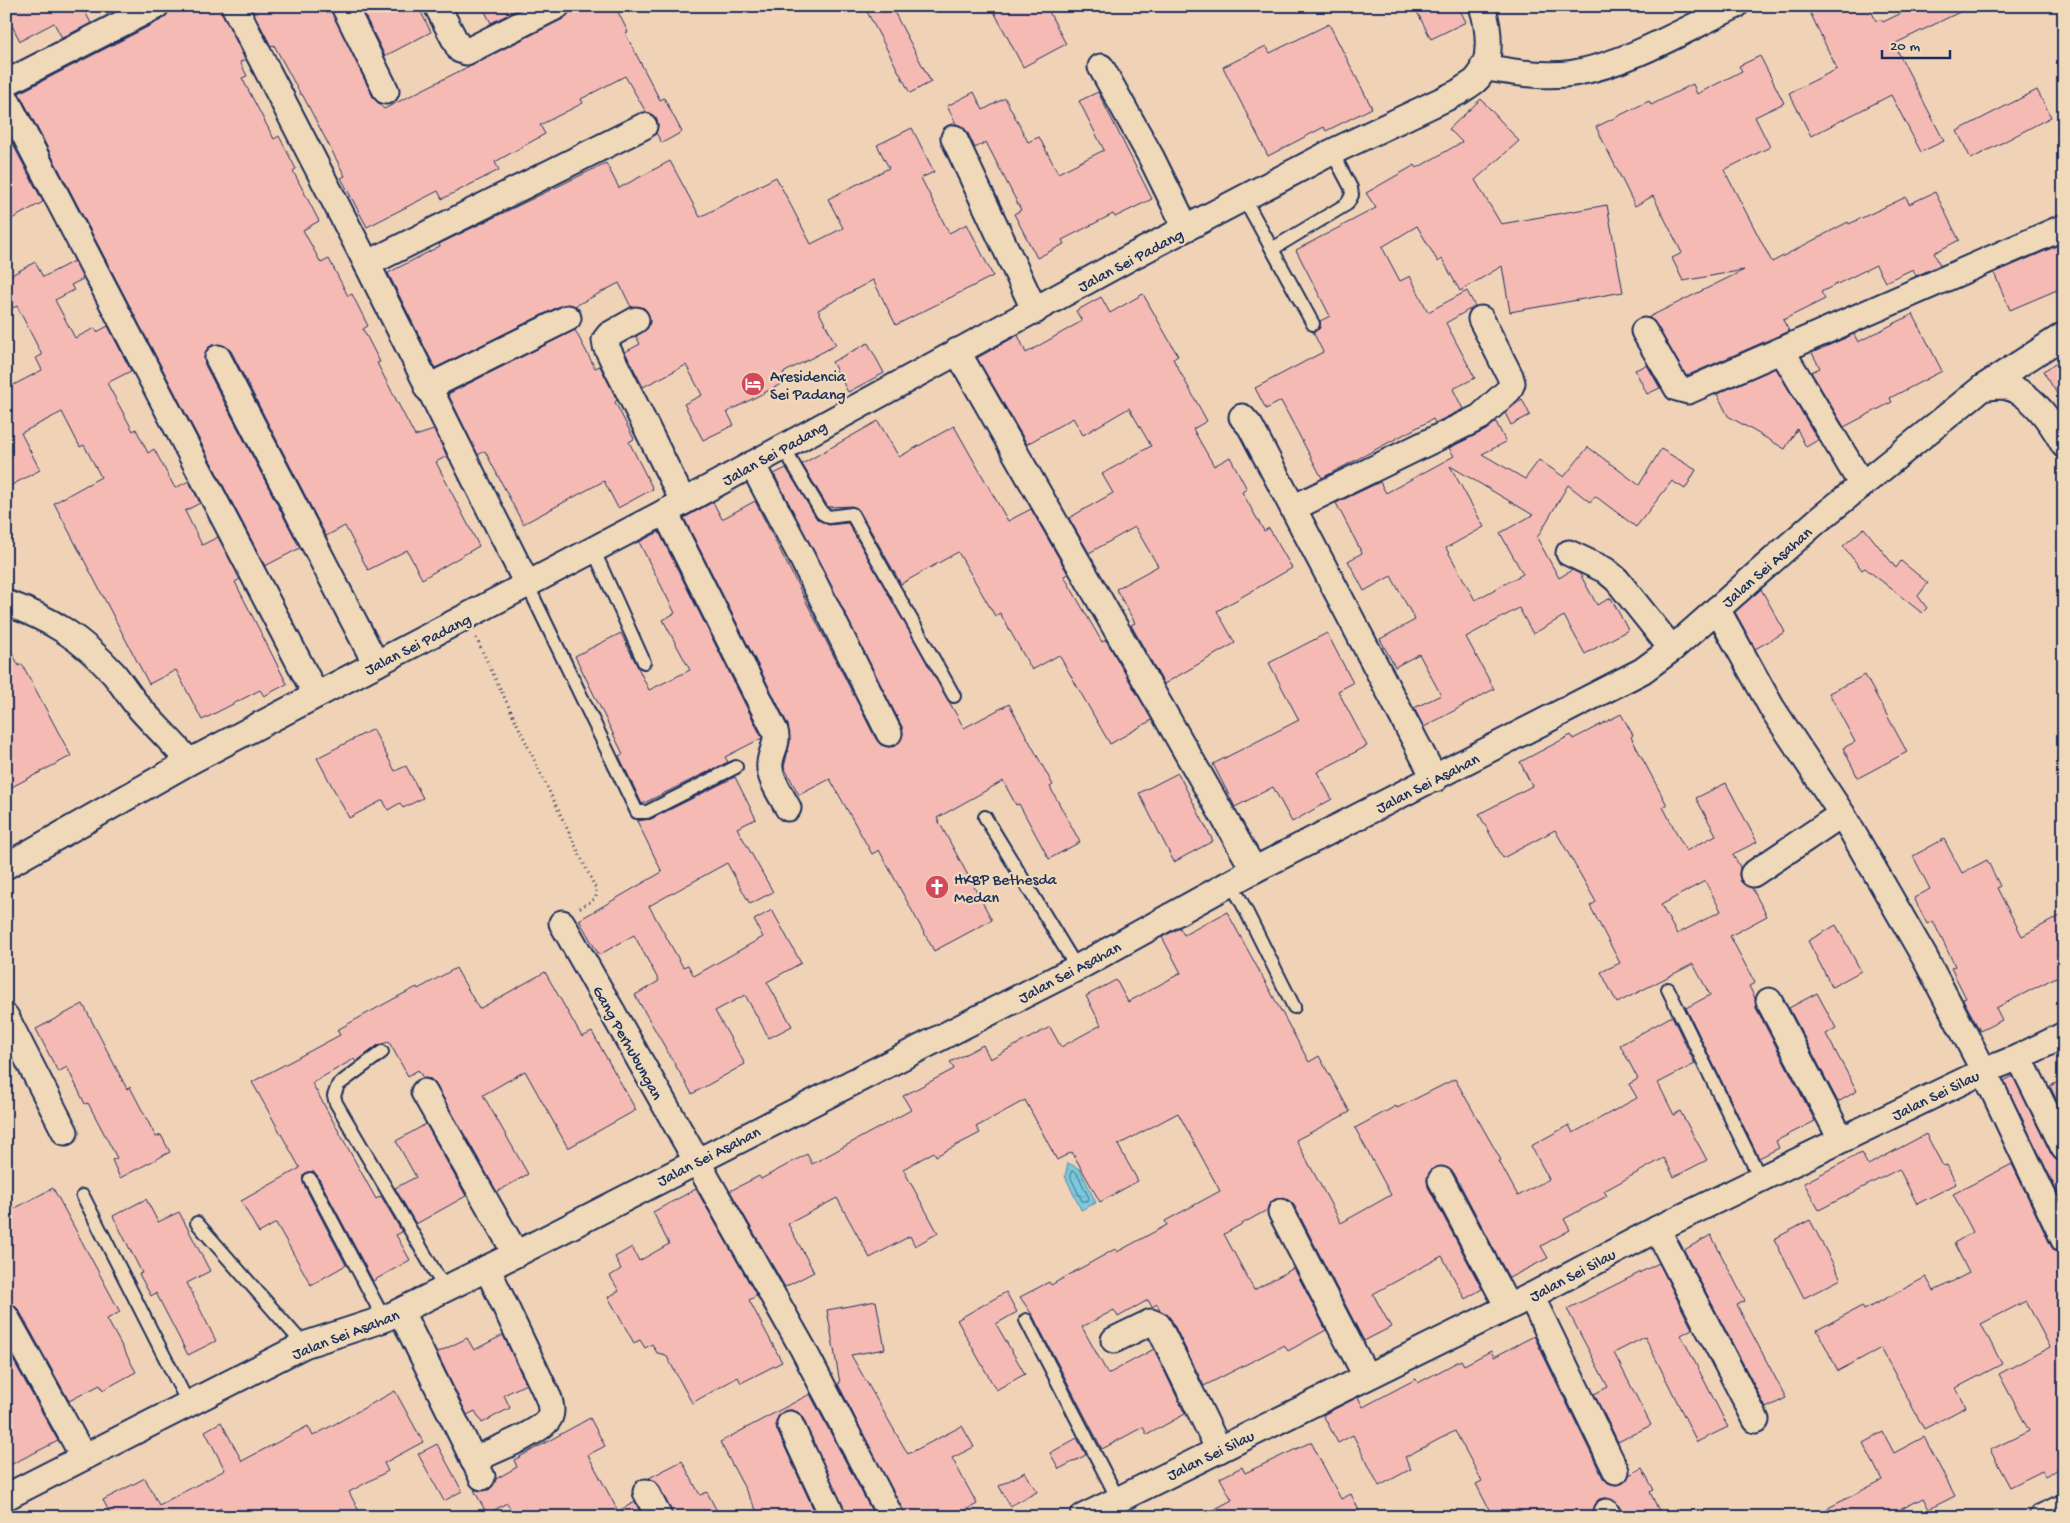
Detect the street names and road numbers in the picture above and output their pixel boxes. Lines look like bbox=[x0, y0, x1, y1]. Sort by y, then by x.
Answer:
street label: Jalan Sei Padang bbox=[1076, 226, 1188, 298]
street label: Jalan Sei Padang bbox=[720, 418, 831, 492]
street label: Jalan Sei Asahan bbox=[1719, 524, 1818, 613]
street label: Jalan Sei Padang bbox=[362, 611, 475, 681]
street label: Jalan Sei Asahan bbox=[1374, 751, 1484, 819]
street label: Jalan Sei Asahan bbox=[1016, 939, 1126, 1009]
street label: Gang Perhubungan bbox=[587, 983, 665, 1104]
street label: Jalan Sei Silau bbox=[1890, 1068, 1984, 1126]
street label: Jalan Sei Asahan bbox=[655, 1124, 765, 1192]
street label: Jalan Sei Silau bbox=[1527, 1246, 1620, 1308]
street label: Jalan Sei Asahan bbox=[290, 1307, 403, 1365]
street label: Jalan Sei Silau bbox=[1165, 1428, 1259, 1486]

